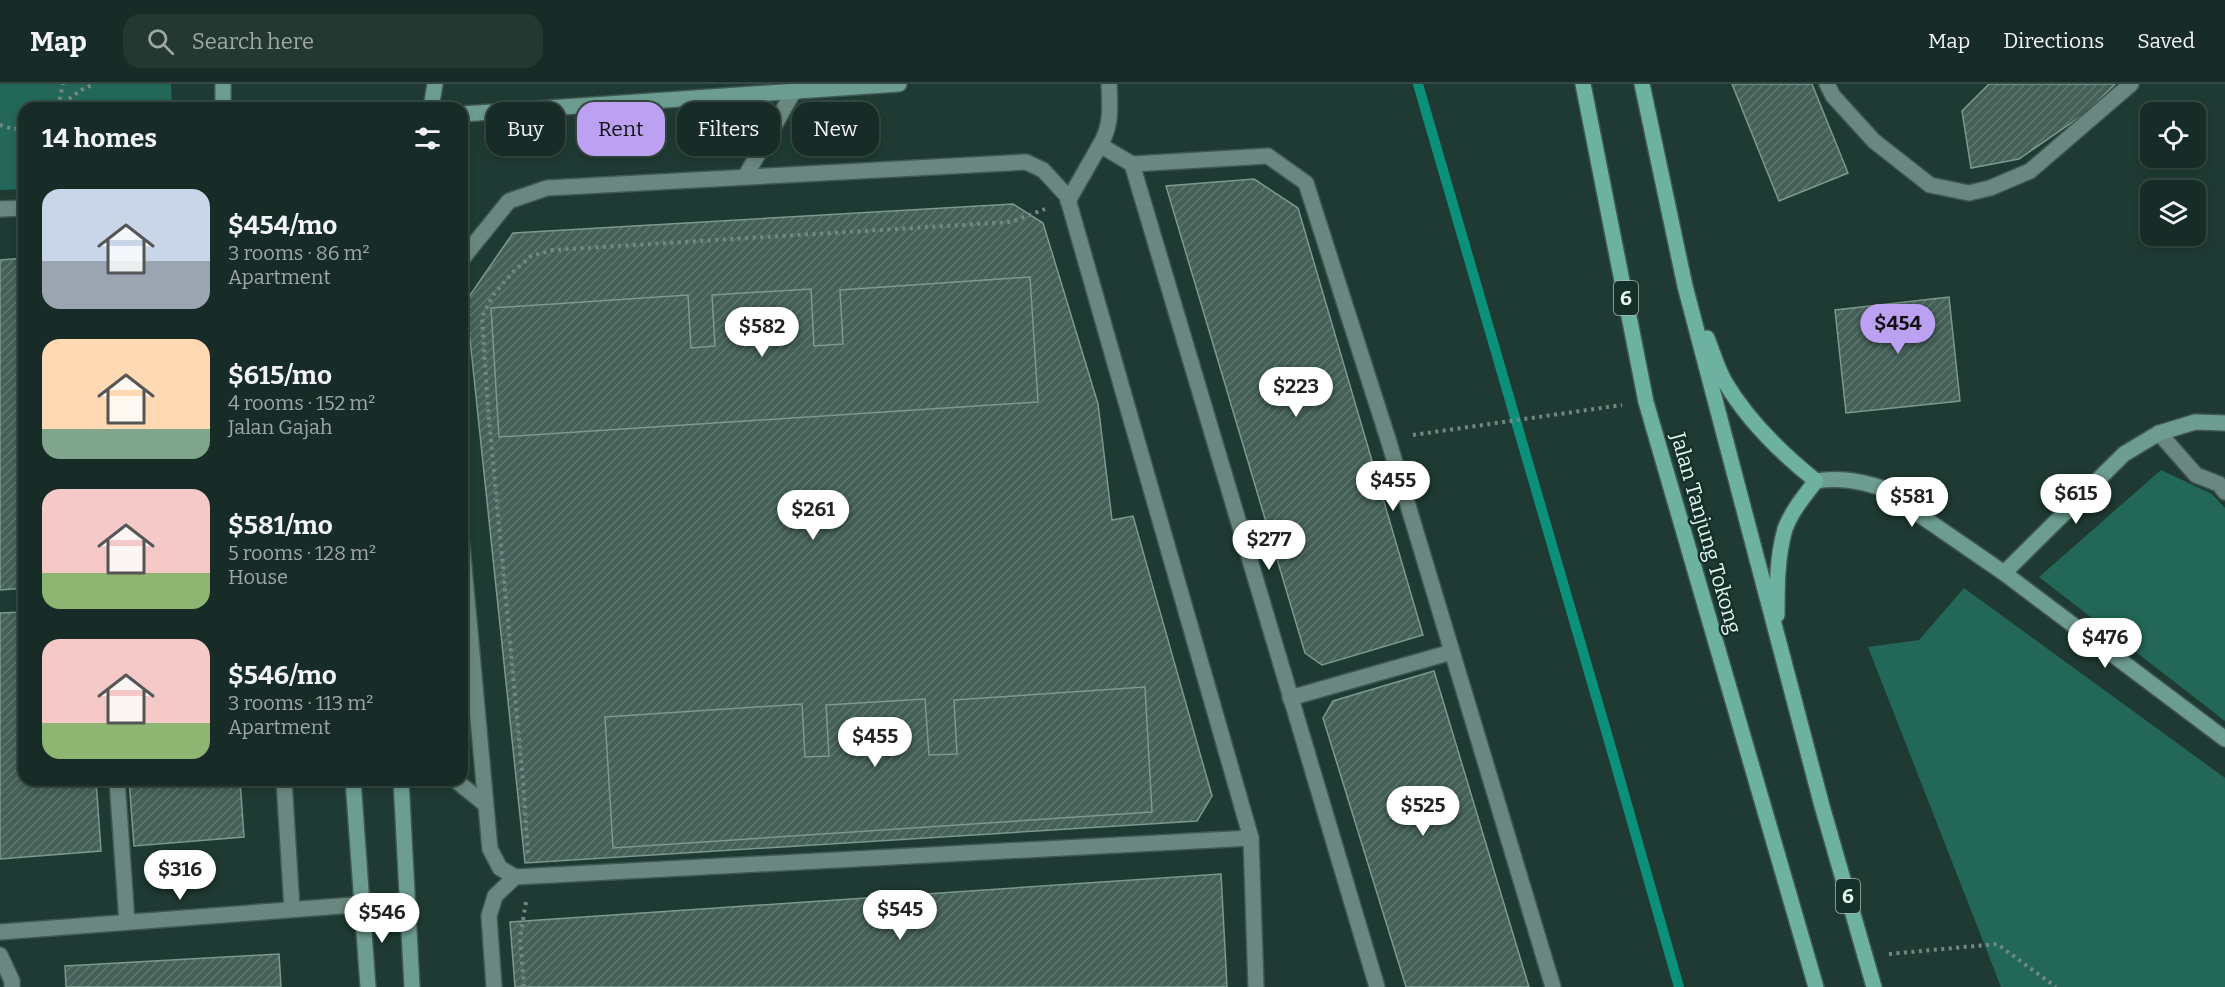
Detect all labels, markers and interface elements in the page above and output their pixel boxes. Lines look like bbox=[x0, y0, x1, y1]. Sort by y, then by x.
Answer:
search box bbox=[123, 14, 543, 68]
text: Map bbox=[30, 25, 87, 58]
icon: search bbox=[144, 25, 177, 58]
text: Search here bbox=[192, 28, 314, 55]
text: Map bbox=[1928, 28, 1970, 54]
text: Directions bbox=[2003, 28, 2104, 54]
text: Saved bbox=[2137, 28, 2195, 54]
chip: Buy bbox=[486, 102, 565, 156]
chip: Rent bbox=[577, 102, 665, 156]
chip: Filters bbox=[677, 102, 780, 156]
chip: New bbox=[792, 102, 879, 156]
map controls bbox=[2140, 102, 2206, 246]
button: locate bbox=[2140, 102, 2206, 168]
icon: filters bbox=[411, 122, 444, 155]
text: 14 homes bbox=[42, 123, 157, 154]
button: layers bbox=[2140, 180, 2206, 246]
text: $454/mo bbox=[228, 210, 337, 241]
icon: home bbox=[90, 213, 162, 285]
text: 3 rooms · 86 m² bbox=[228, 241, 370, 265]
text: Apartment bbox=[228, 265, 331, 289]
road number: 6 bbox=[1614, 281, 1638, 315]
pin: $454 bbox=[1862, 304, 1934, 355]
pin: $582 bbox=[726, 307, 798, 358]
text: $454 bbox=[1874, 311, 1922, 335]
text: $582 bbox=[739, 314, 785, 338]
text: $615/mo bbox=[228, 360, 332, 391]
icon: home bbox=[90, 363, 162, 435]
pin: $223 bbox=[1260, 367, 1332, 418]
text: $223 bbox=[1273, 374, 1319, 398]
text: 4 rooms · 152 m² bbox=[228, 391, 375, 415]
text: Jalan Gajah bbox=[228, 415, 332, 439]
street label: Jalan Tanjung Tokong bbox=[1665, 428, 1747, 637]
pin: $455 bbox=[1357, 461, 1429, 512]
text: $455 bbox=[1370, 468, 1416, 492]
pin: $615 bbox=[2040, 474, 2112, 525]
pin: $581 bbox=[1876, 477, 1948, 528]
text: $615 bbox=[2054, 481, 2098, 505]
text: $581 bbox=[1890, 484, 1934, 508]
pin: $261 bbox=[777, 490, 849, 541]
text: $261 bbox=[791, 497, 835, 521]
text: $581/mo bbox=[228, 510, 333, 541]
icon: home bbox=[90, 513, 162, 585]
pin: $277 bbox=[1233, 520, 1305, 571]
text: $277 bbox=[1247, 527, 1291, 551]
text: 5 rooms · 128 m² bbox=[228, 541, 376, 565]
text: House bbox=[228, 565, 288, 589]
pin: $476 bbox=[2069, 618, 2141, 669]
text: $476 bbox=[2082, 625, 2128, 649]
text: $546/mo bbox=[228, 660, 337, 691]
icon: home bbox=[90, 663, 162, 735]
text: 3 rooms · 113 m² bbox=[228, 691, 373, 715]
text: Apartment bbox=[228, 715, 331, 739]
pin: $455 bbox=[839, 717, 911, 768]
text: $455 bbox=[852, 724, 898, 748]
pin: $525 bbox=[1387, 786, 1459, 837]
text: $525 bbox=[1400, 793, 1446, 817]
pin: $316 bbox=[144, 850, 216, 901]
text: $316 bbox=[158, 857, 202, 881]
road number: 6 bbox=[1836, 879, 1860, 913]
pin: $545 bbox=[864, 890, 936, 941]
pin: $546 bbox=[346, 893, 418, 944]
text: $545 bbox=[877, 897, 923, 921]
text: $546 bbox=[358, 900, 406, 924]

